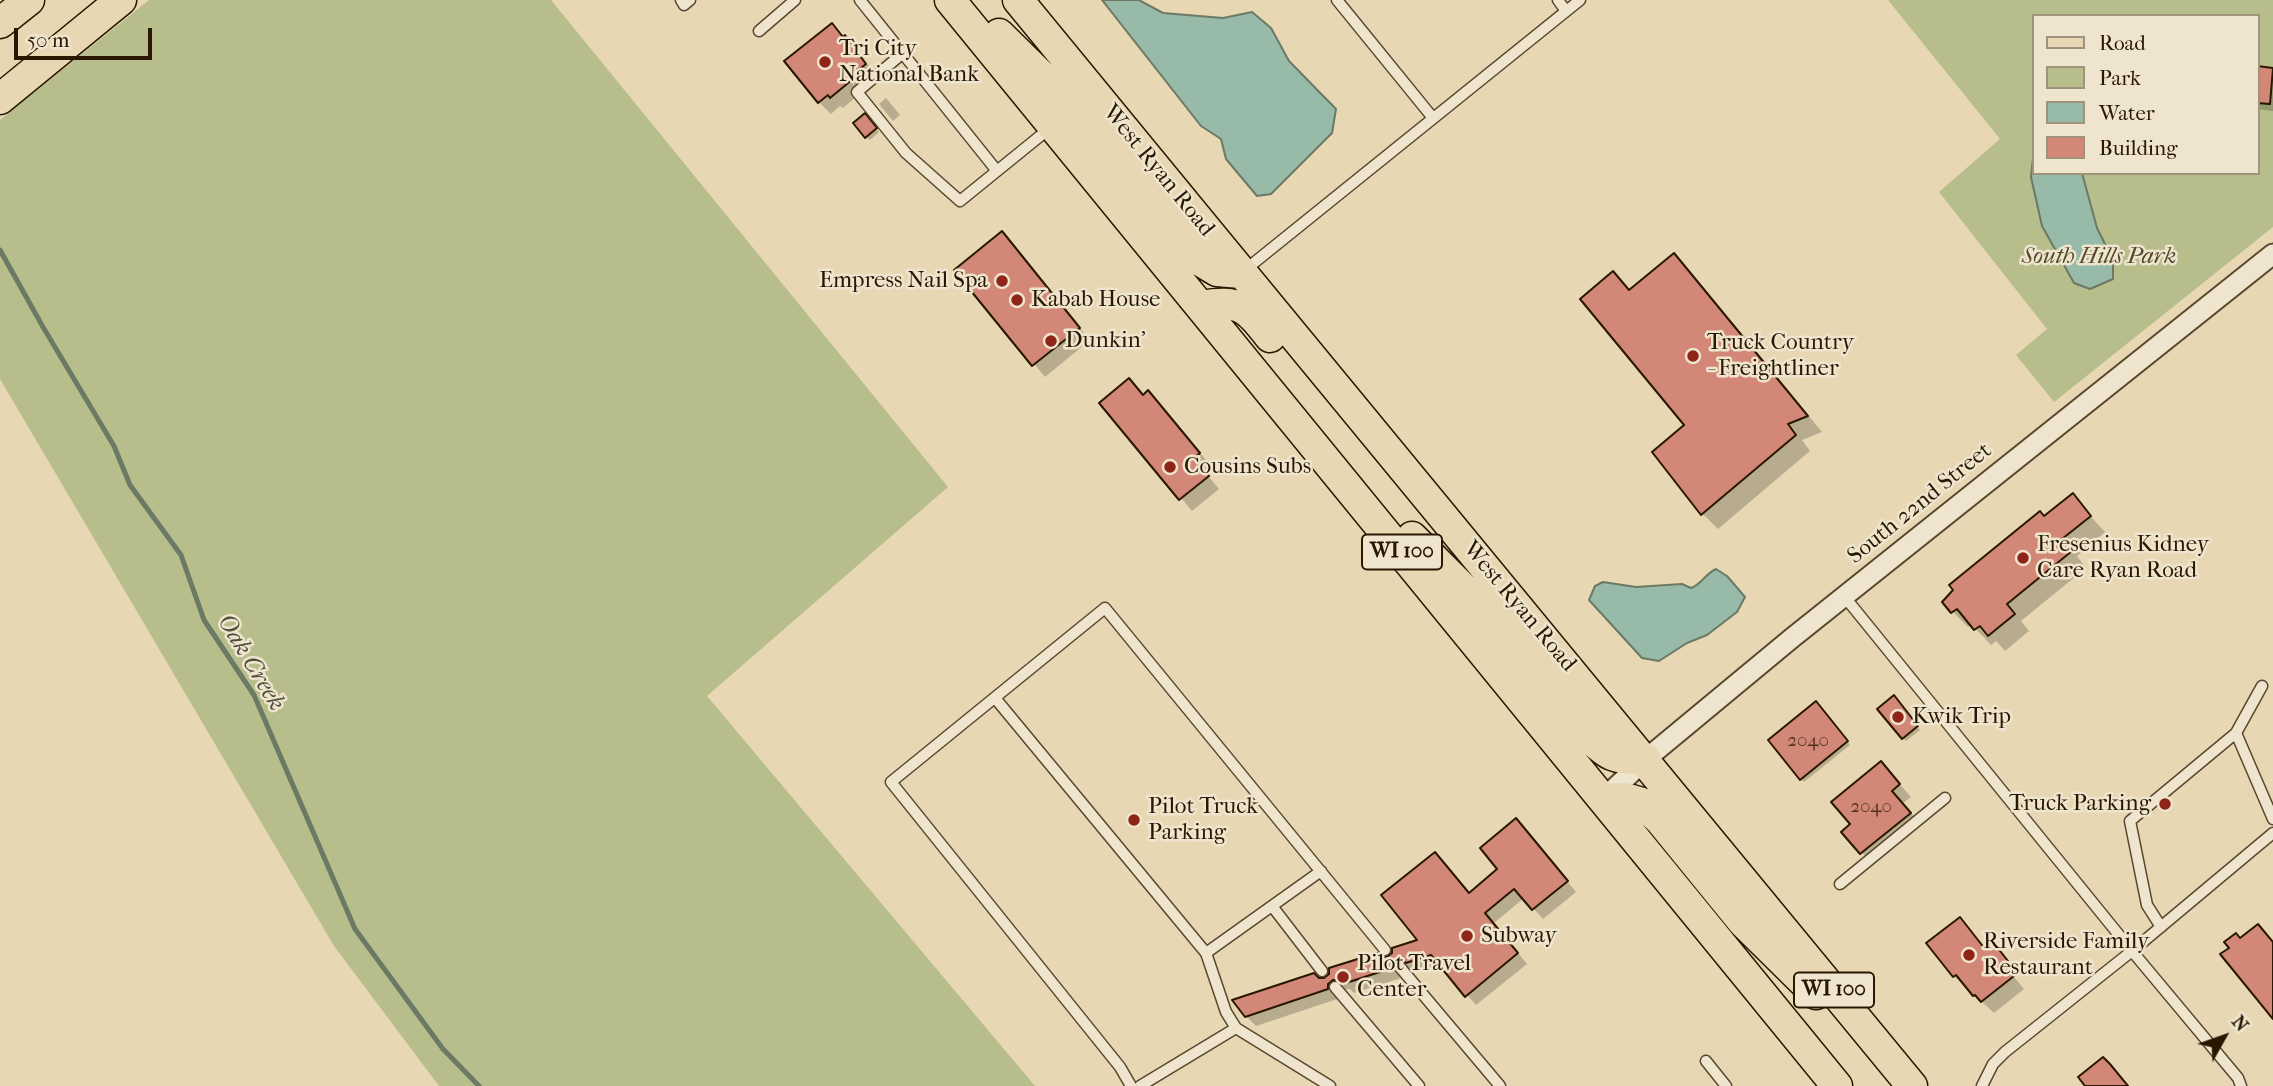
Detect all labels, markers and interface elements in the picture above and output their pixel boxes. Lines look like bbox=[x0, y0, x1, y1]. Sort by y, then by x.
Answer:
scale bar bbox=[18, 14, 156, 58]
legend bbox=[2032, 14, 2259, 175]
text: 50 m bbox=[27, 28, 70, 52]
text: Road bbox=[2099, 31, 2146, 55]
place label: Tri City National Bank bbox=[839, 35, 979, 89]
marker: Tri City National Bank bbox=[817, 54, 833, 70]
text: Park bbox=[2099, 66, 2141, 90]
street label: West Ryan Road bbox=[1096, 99, 1220, 243]
text: Water bbox=[2099, 101, 2155, 125]
text: Building bbox=[2099, 136, 2177, 160]
park label: South Hills Park bbox=[2022, 243, 2176, 271]
place label: Empress Nail Spa bbox=[819, 267, 988, 295]
marker: Empress Nail Spa bbox=[994, 273, 1010, 289]
place label: Kabab House bbox=[1031, 286, 1160, 314]
marker: Kabab House bbox=[1009, 292, 1025, 308]
place label: Dunkin' bbox=[1065, 327, 1146, 355]
place label: Truck Country - Freightliner bbox=[1707, 329, 1854, 383]
marker: Dunkin' bbox=[1043, 333, 1059, 349]
marker: Truck Country - Freightliner bbox=[1685, 348, 1701, 364]
street label: South 22nd Street bbox=[1842, 437, 1998, 571]
place label: Cousins Subs bbox=[1184, 453, 1311, 481]
marker: Cousins Subs bbox=[1162, 459, 1178, 475]
place label: Fresenius Kidney Care Ryan Road bbox=[2037, 531, 2209, 585]
road number: WI 100 bbox=[1362, 534, 1442, 570]
street label: West Ryan Road bbox=[1456, 536, 1582, 678]
marker: Fresenius Kidney Care Ryan Road bbox=[2015, 550, 2031, 566]
water label: Oak Creek bbox=[210, 609, 290, 717]
place label: Kwik Trip bbox=[1912, 703, 2011, 731]
marker: Kwik Trip bbox=[1890, 709, 1906, 725]
house number: 2040 bbox=[1787, 730, 1829, 752]
place label: Truck Parking bbox=[2009, 790, 2151, 818]
place label: Pilot Truck Parking bbox=[1148, 793, 1258, 847]
house number: 2040 bbox=[1850, 796, 1892, 818]
marker: Truck Parking bbox=[2157, 796, 2173, 812]
marker: Pilot Truck Parking bbox=[1126, 812, 1142, 828]
place label: Subway bbox=[1481, 922, 1557, 950]
marker: Subway bbox=[1459, 928, 1475, 944]
place label: Riverside Family Restaurant bbox=[1983, 928, 2149, 982]
marker: Riverside Family Restaurant bbox=[1961, 947, 1977, 963]
place label: Pilot Travel Center bbox=[1357, 950, 1471, 1004]
marker: Pilot Travel Center bbox=[1335, 969, 1351, 985]
road number: WI 100 bbox=[1794, 972, 1874, 1007]
north arrow bbox=[2189, 1002, 2259, 1072]
text: N bbox=[2227, 1011, 2253, 1036]

